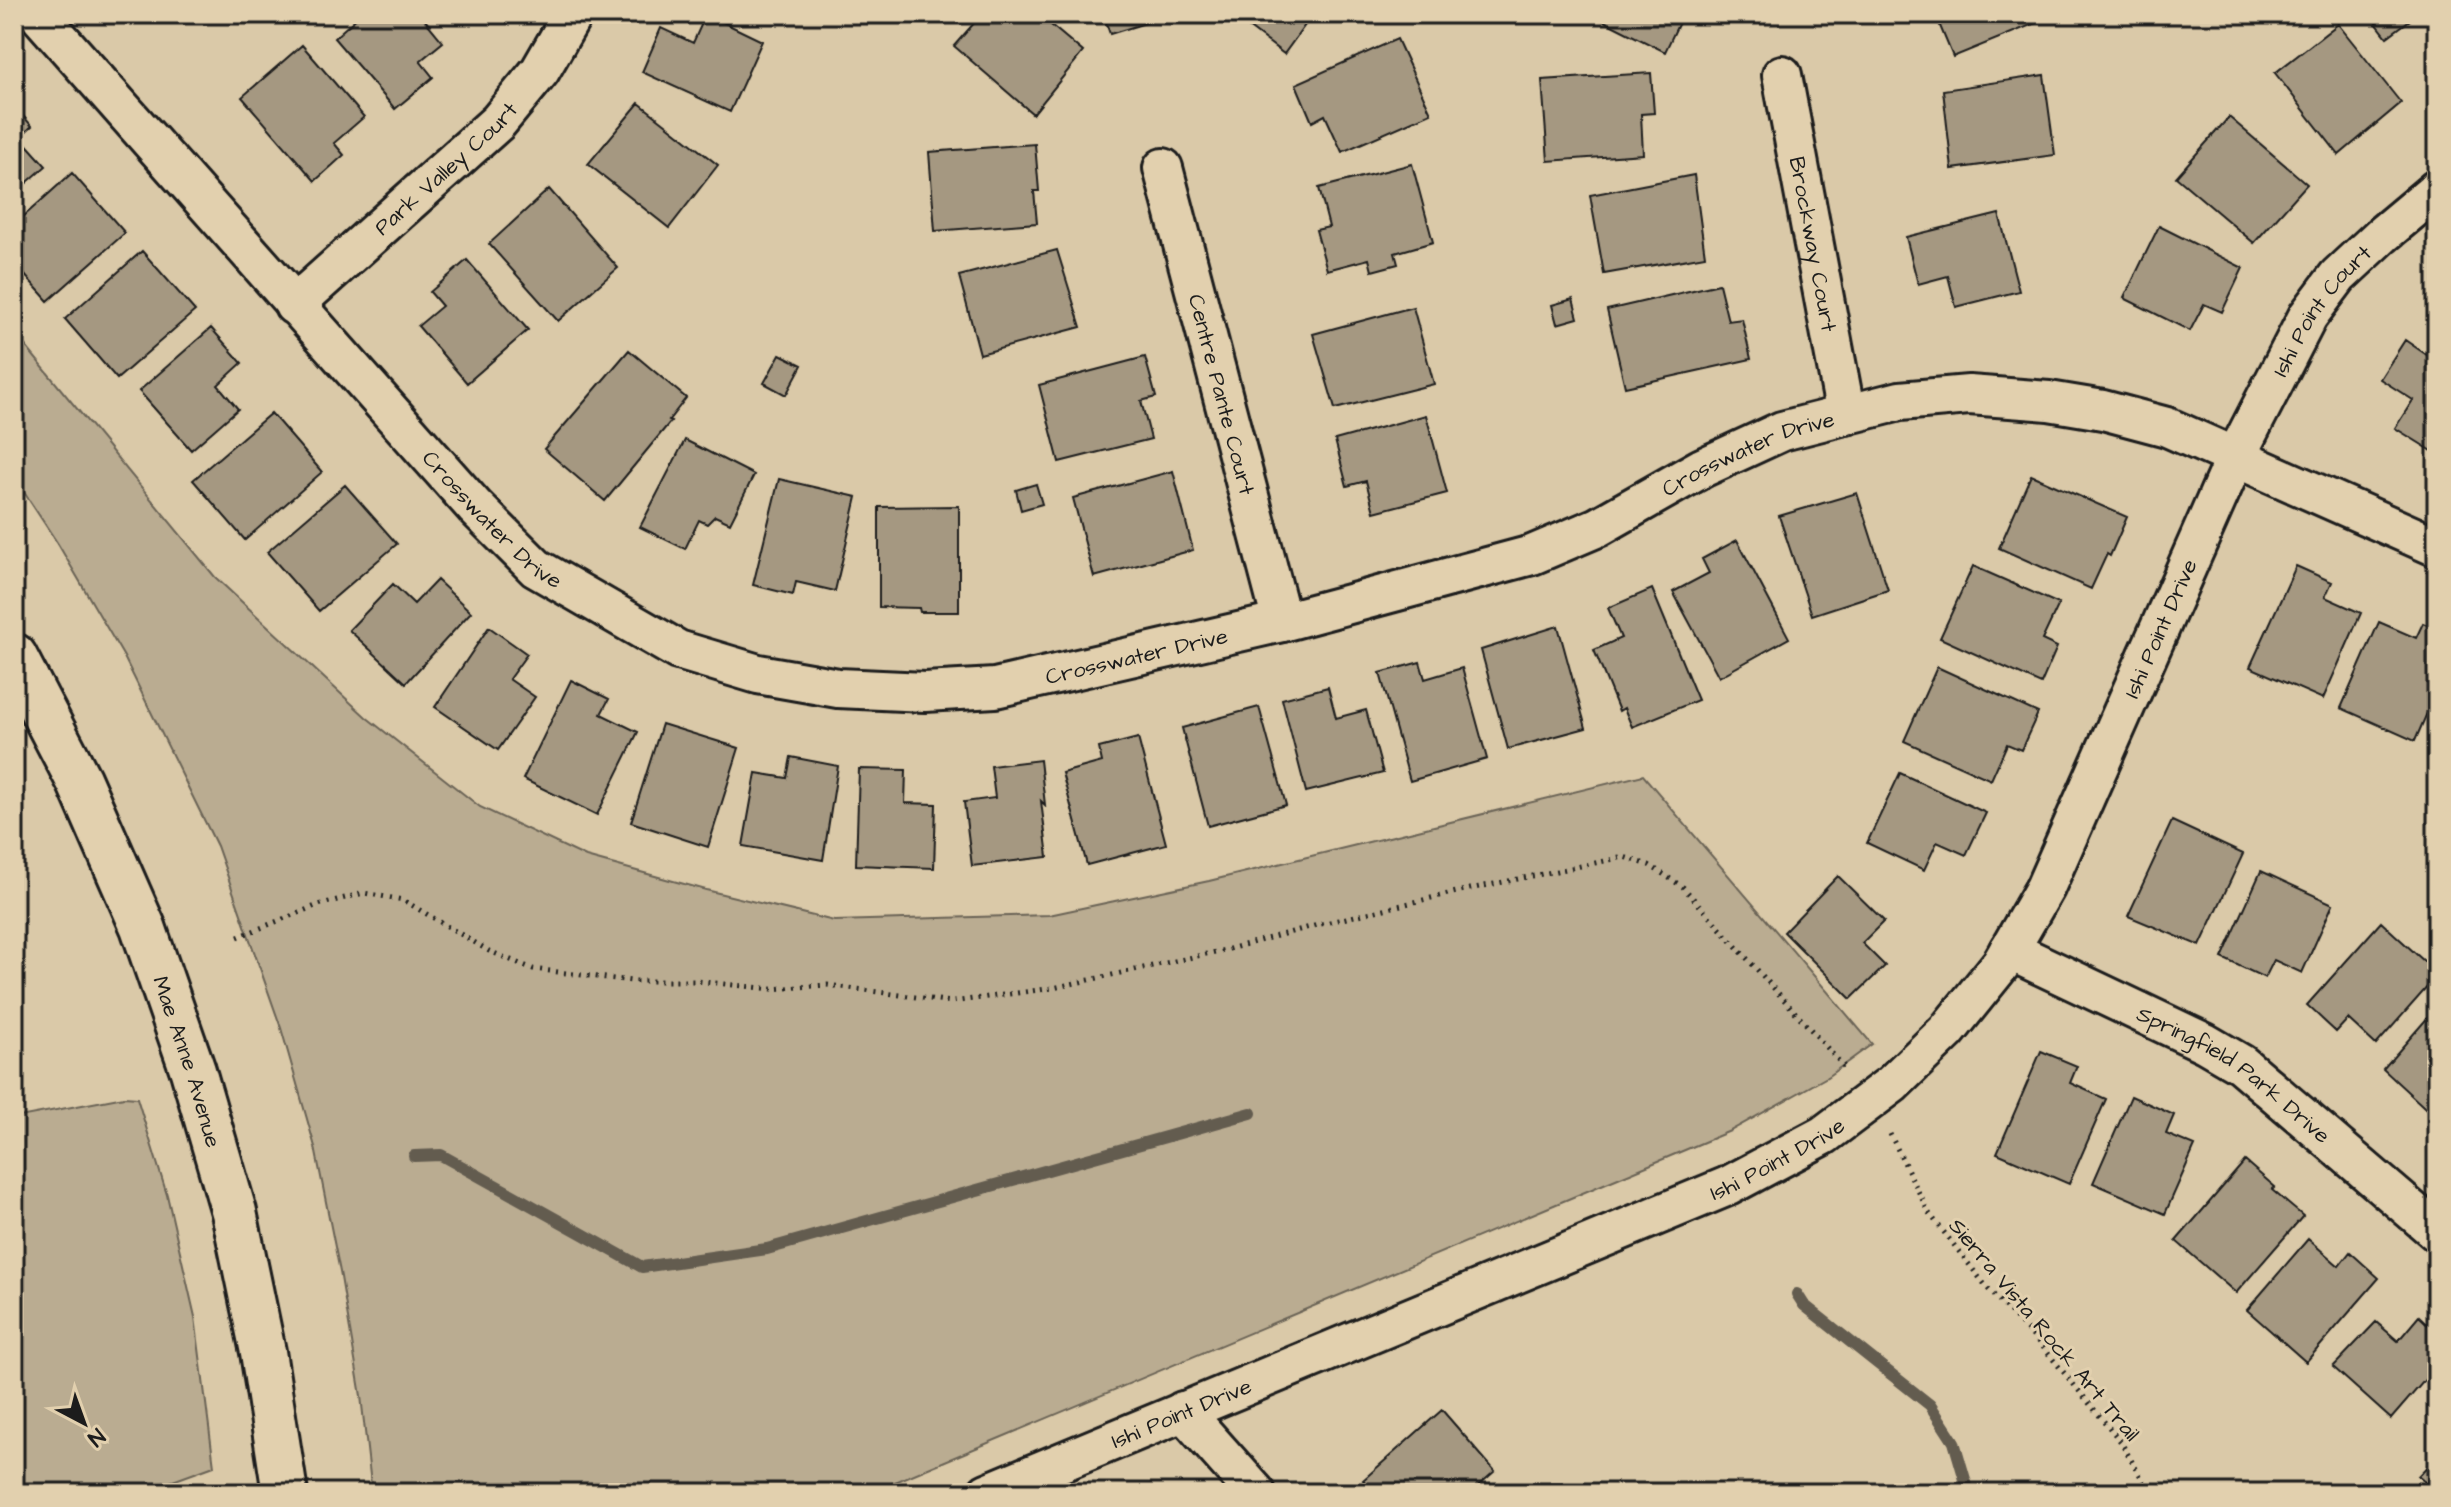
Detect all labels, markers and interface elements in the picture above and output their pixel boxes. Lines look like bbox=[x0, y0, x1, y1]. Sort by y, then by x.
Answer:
street label: Park Valley Court bbox=[368, 96, 525, 243]
street label: Brockway Court bbox=[1781, 154, 1844, 335]
street label: Ishi Point Court bbox=[2265, 238, 2379, 382]
street label: Centre Pante Court bbox=[1180, 291, 1262, 499]
street label: Crosswater Drive bbox=[1656, 404, 1838, 505]
street label: Crosswater Drive bbox=[415, 444, 567, 597]
street label: Ishi Point Drive bbox=[2117, 554, 2205, 703]
street label: Crosswater Drive bbox=[1043, 621, 1231, 693]
street label: Mae Anne Avenue bbox=[144, 972, 228, 1151]
street label: Springfield Park Drive bbox=[2131, 999, 2337, 1151]
street label: Ishi Point Drive bbox=[1705, 1111, 1852, 1209]
street label: Sierra Vista Rock Art Trail bbox=[1941, 1212, 2147, 1448]
street label: Ishi Point Drive bbox=[1107, 1371, 1256, 1457]
north arrow bbox=[44, 1383, 124, 1463]
text: N bbox=[81, 1421, 112, 1453]

